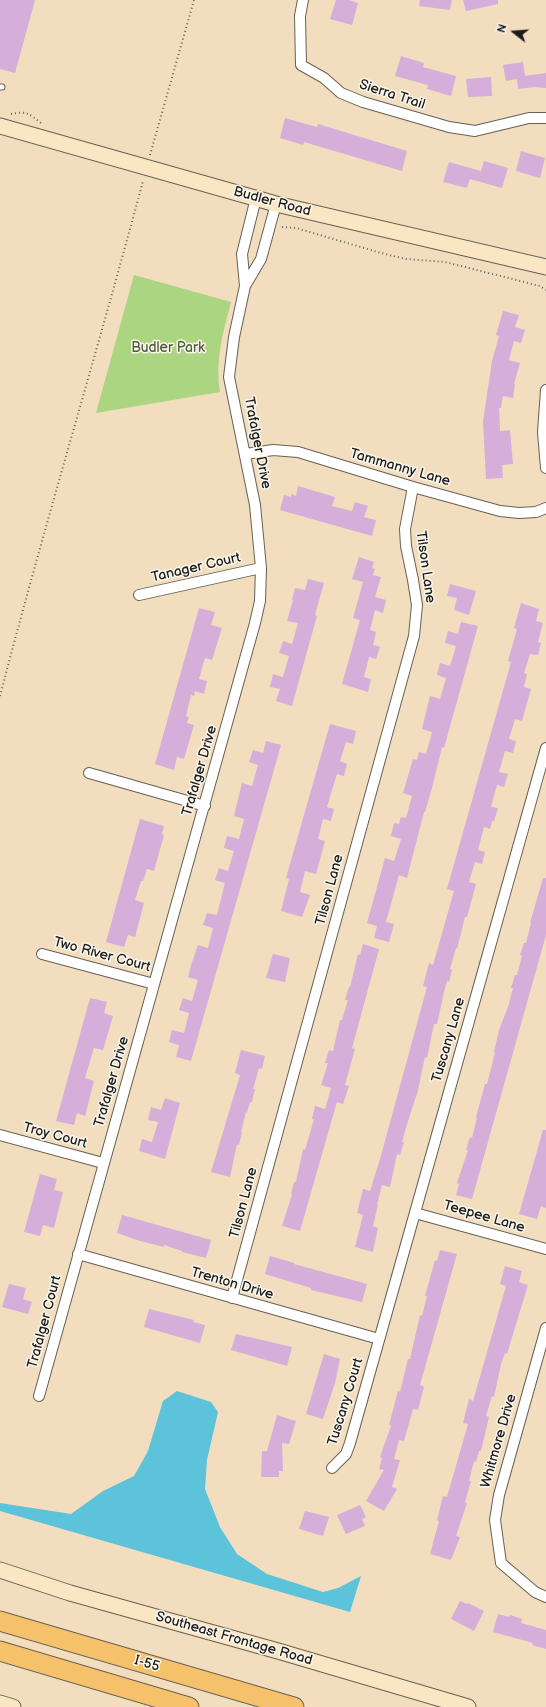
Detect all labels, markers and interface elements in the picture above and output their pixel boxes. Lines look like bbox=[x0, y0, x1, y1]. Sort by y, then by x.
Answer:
north arrow bbox=[494, 12, 534, 52]
text: N bbox=[495, 23, 509, 34]
street label: Sierra Trail bbox=[357, 76, 427, 114]
street label: Budler Road bbox=[231, 184, 313, 220]
park label: Budler Park bbox=[131, 340, 205, 356]
street label: Trafalger Drive bbox=[240, 396, 274, 490]
street label: Tammanny Lane bbox=[348, 446, 452, 490]
street label: Tilson Lane bbox=[412, 530, 438, 604]
street label: Tanager Court bbox=[150, 550, 242, 586]
street label: Trafalger Drive bbox=[179, 724, 221, 818]
street label: Tilson Lane bbox=[312, 853, 348, 927]
street label: Two River Court bbox=[52, 934, 152, 976]
street label: Tuscany Lane bbox=[429, 996, 469, 1084]
street label: Trafalger Drive bbox=[91, 1035, 133, 1129]
street label: Troy Court bbox=[21, 1119, 89, 1153]
street label: Tilson Lane bbox=[226, 1166, 262, 1240]
street label: Teepee Lane bbox=[441, 1197, 527, 1237]
street label: Trenton Drive bbox=[189, 1264, 275, 1304]
street label: Trafalger Court bbox=[25, 1274, 65, 1370]
street label: Tuscany Court bbox=[325, 1356, 367, 1448]
street label: Whitmore Drive bbox=[478, 1392, 520, 1490]
street label: Southeast Frontage Road bbox=[154, 1609, 314, 1669]
street label: I-55 bbox=[132, 1652, 162, 1676]

